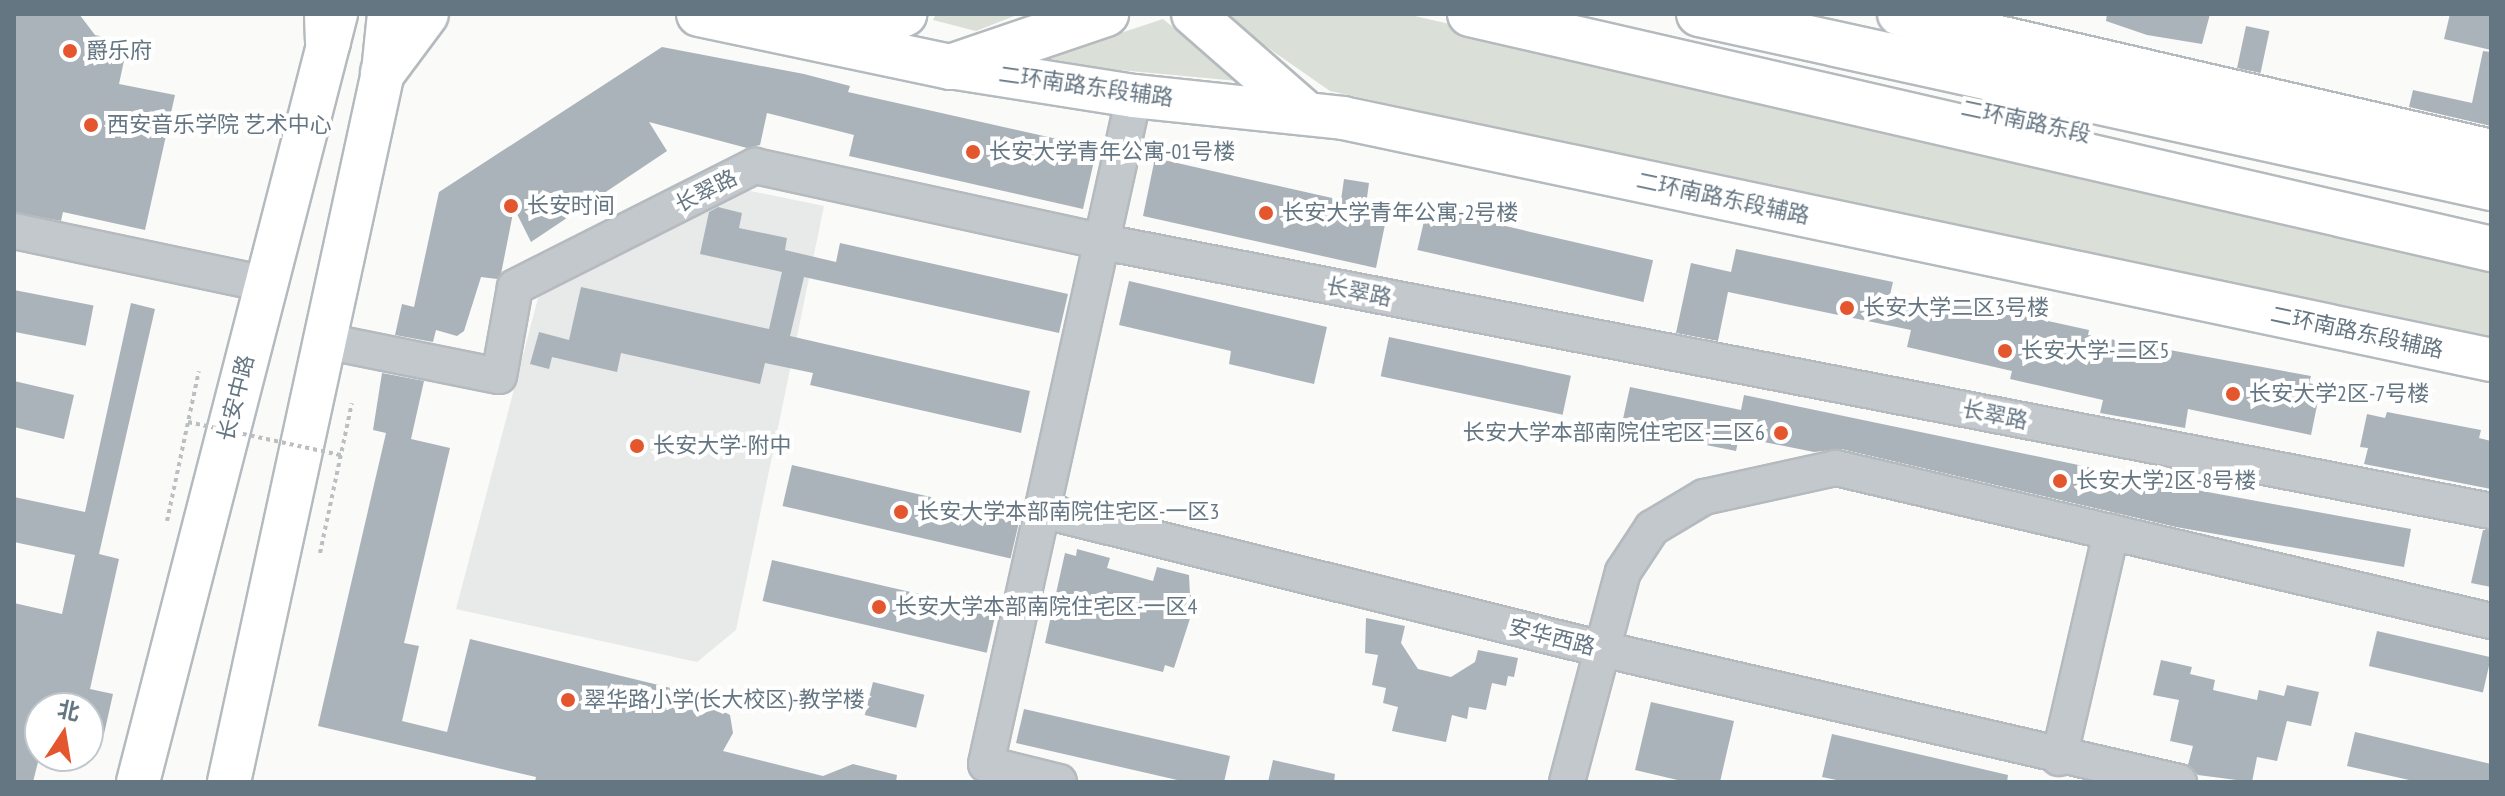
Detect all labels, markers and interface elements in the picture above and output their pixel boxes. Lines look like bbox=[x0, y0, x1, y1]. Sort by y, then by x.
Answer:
place label: 爵乐府 bbox=[86, 38, 152, 64]
marker: 爵乐府 bbox=[61, 42, 79, 60]
street label: 二环南路东段辅路 bbox=[997, 61, 1175, 111]
street label: 二环南路东段 bbox=[1959, 94, 2093, 148]
place label: 西安音乐学院 艺术中心 bbox=[107, 112, 332, 138]
marker: 西安音乐学院 艺术中心 bbox=[82, 116, 100, 134]
place label: 长安大学青年公寓-01号楼 bbox=[989, 139, 1235, 165]
marker: 长安大学青年公寓-01号楼 bbox=[964, 143, 982, 161]
street label: 长翠路 bbox=[671, 164, 741, 218]
street label: 二环南路东段辅路 bbox=[1634, 167, 1812, 229]
place label: 长安时间 bbox=[527, 193, 615, 219]
marker: 长安时间 bbox=[502, 197, 520, 215]
place label: 长安大学青年公寓-2号楼 bbox=[1282, 200, 1518, 226]
marker: 长安大学青年公寓-2号楼 bbox=[1257, 204, 1275, 222]
street label: 长翠路 bbox=[1324, 273, 1394, 311]
place label: 长安大学二区3号楼 bbox=[1863, 295, 2049, 321]
marker: 长安大学二区3号楼 bbox=[1838, 299, 1856, 317]
street label: 二环南路东段辅路 bbox=[2268, 301, 2446, 363]
place label: 长安大学-二区5 bbox=[2021, 338, 2169, 364]
marker: 长安大学-二区5 bbox=[1996, 342, 2014, 360]
street label: 长安中路 bbox=[213, 352, 259, 444]
place label: 长安大学2区-7号楼 bbox=[2249, 381, 2429, 407]
marker: 长安大学2区-7号楼 bbox=[2224, 385, 2242, 403]
street label: 长翠路 bbox=[1960, 396, 2030, 434]
place label: 长安大学本部南院住宅区-二区6 bbox=[1463, 420, 1765, 446]
marker: 长安大学本部南院住宅区-二区6 bbox=[1772, 424, 1790, 442]
place label: 长安大学-附中 bbox=[653, 433, 791, 459]
marker: 长安大学-附中 bbox=[628, 437, 646, 455]
place label: 长安大学2区-8号楼 bbox=[2076, 468, 2256, 494]
marker: 长安大学2区-8号楼 bbox=[2051, 472, 2069, 490]
place label: 长安大学本部南院住宅区-一区3 bbox=[917, 499, 1219, 525]
marker: 长安大学本部南院住宅区-一区3 bbox=[892, 503, 910, 521]
place label: 长安大学本部南院住宅区-一区4 bbox=[895, 594, 1197, 620]
marker: 长安大学本部南院住宅区-一区4 bbox=[870, 598, 888, 616]
street label: 安华西路 bbox=[1506, 614, 1598, 660]
place label: 翠华路小学(长大校区)-教学楼 bbox=[584, 687, 865, 713]
marker: 翠华路小学(长大校区)-教学楼 bbox=[559, 691, 577, 709]
north arrow bbox=[24, 692, 104, 772]
text: 北 bbox=[55, 694, 82, 726]

